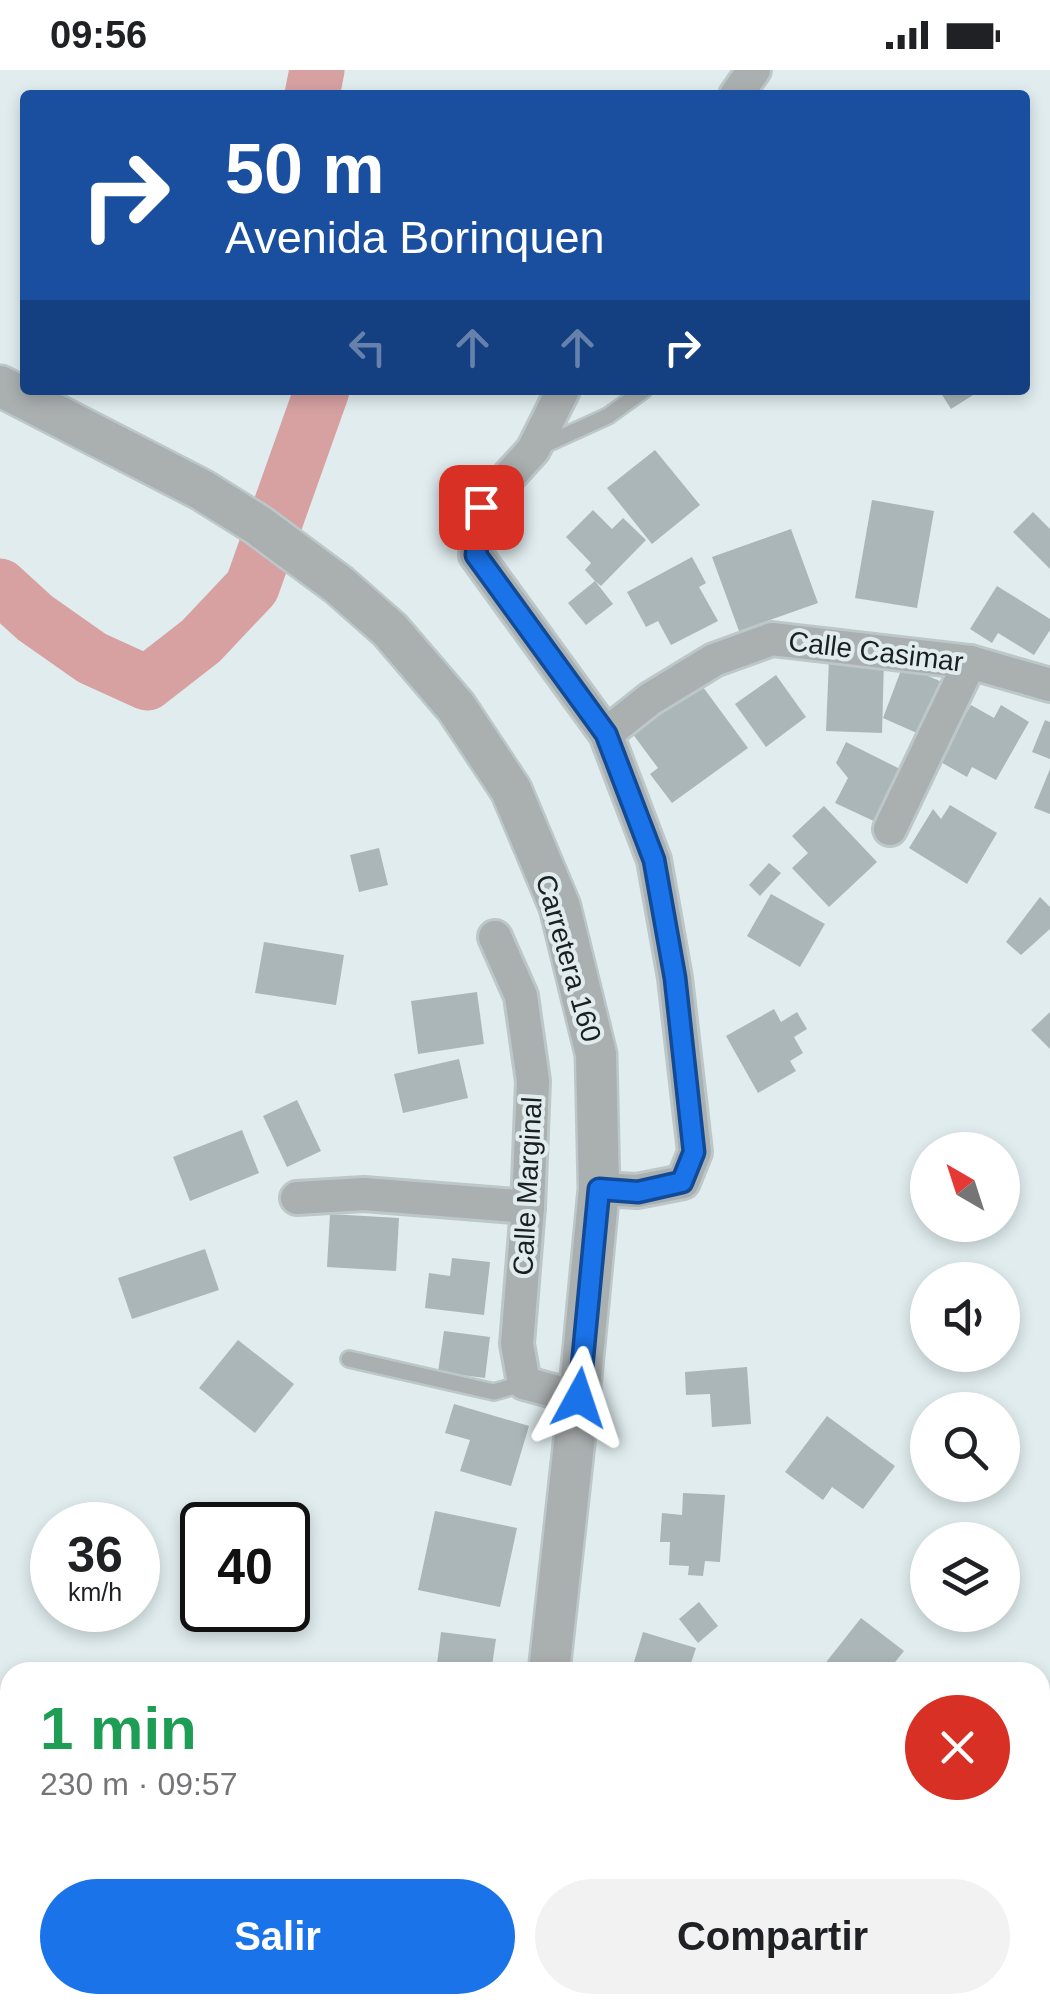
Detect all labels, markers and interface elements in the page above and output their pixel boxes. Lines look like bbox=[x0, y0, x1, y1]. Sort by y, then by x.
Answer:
text: 09:56 bbox=[50, 14, 147, 56]
icon: right bbox=[60, 130, 190, 260]
text: 50 m bbox=[225, 130, 385, 208]
text: Avenida Borinquen bbox=[225, 212, 604, 263]
icon: left bbox=[340, 320, 395, 375]
icon: ahead bbox=[445, 320, 500, 375]
icon: ahead bbox=[550, 320, 605, 375]
icon: right bbox=[655, 320, 710, 375]
pin bbox=[439, 465, 524, 550]
icon: arrive bbox=[454, 480, 509, 535]
street label: Calle Casimar bbox=[787, 625, 965, 678]
street label: Carretera 160 bbox=[530, 871, 607, 1045]
street label: Calle Marginal bbox=[507, 1096, 548, 1276]
north arrow bbox=[910, 1132, 1020, 1242]
map controls bbox=[910, 1132, 1020, 1632]
button: sound bbox=[910, 1262, 1020, 1372]
position arrow bbox=[527, 1346, 631, 1450]
button: search bbox=[910, 1392, 1020, 1502]
speed limit sign: 40 bbox=[180, 1502, 310, 1632]
button: layers bbox=[910, 1522, 1020, 1632]
text: 36 bbox=[67, 1527, 123, 1583]
text: km/h bbox=[68, 1578, 122, 1606]
text: 1 min bbox=[40, 1695, 197, 1762]
button: close bbox=[905, 1695, 1010, 1800]
text: 230 m · 09:57 bbox=[40, 1766, 237, 1802]
button: Salir bbox=[40, 1879, 515, 1994]
button: Compartir bbox=[535, 1879, 1010, 1994]

